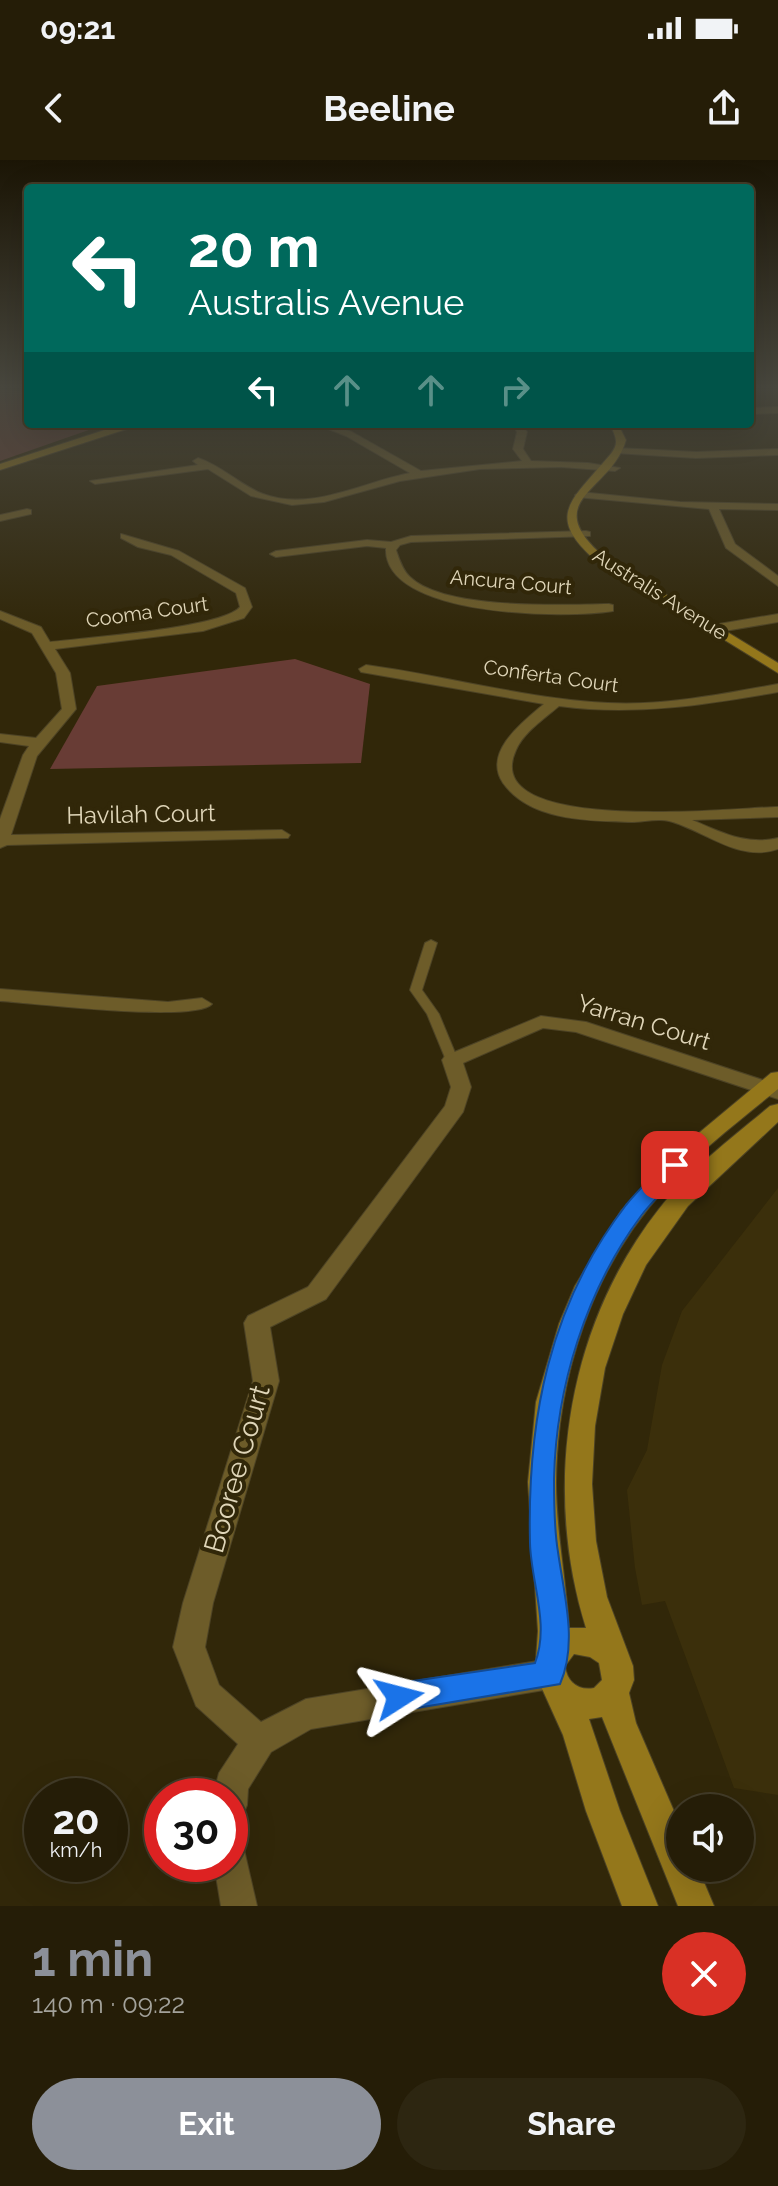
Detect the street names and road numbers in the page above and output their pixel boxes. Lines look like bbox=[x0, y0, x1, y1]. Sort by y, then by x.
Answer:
street label: Australis Avenue bbox=[589, 543, 732, 645]
street label: Ancura Court bbox=[449, 565, 573, 599]
street label: Cooma Court bbox=[84, 592, 210, 632]
street label: Conferta Court bbox=[482, 655, 620, 697]
street label: Havilah Court bbox=[66, 798, 216, 830]
street label: Yarran Court bbox=[574, 988, 714, 1056]
street label: Booree Court bbox=[197, 1381, 277, 1557]

